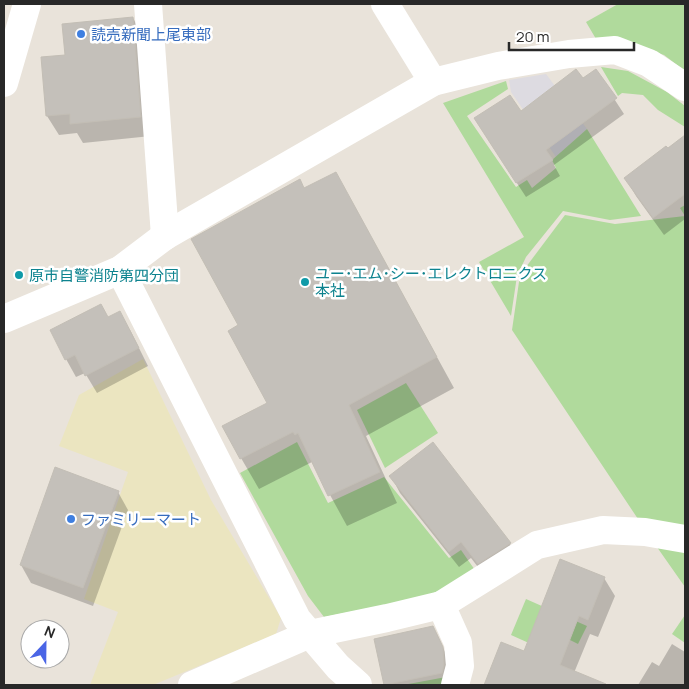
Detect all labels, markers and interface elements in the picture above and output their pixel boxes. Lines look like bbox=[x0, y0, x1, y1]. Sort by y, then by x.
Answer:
scale bar bbox=[509, 20, 634, 52]
place label: 読売新聞上尾東部 bbox=[91, 24, 211, 45]
text: 20 m bbox=[516, 26, 549, 47]
marker: 読売新聞上尾東部 bbox=[75, 28, 87, 40]
place label: ユー･エム･シー･エレクトロニクス 本社 bbox=[315, 263, 547, 301]
place label: 原市自警消防第四分団 bbox=[29, 265, 179, 286]
marker: 原市自警消防第四分団 bbox=[13, 269, 25, 281]
marker: ユー･エム･シー･エレクトロニクス 本社 bbox=[299, 276, 311, 288]
place label: ファミリーマート bbox=[81, 509, 201, 530]
marker: ファミリーマート bbox=[65, 513, 77, 525]
north arrow bbox=[20, 619, 70, 669]
text: N bbox=[42, 621, 58, 642]

